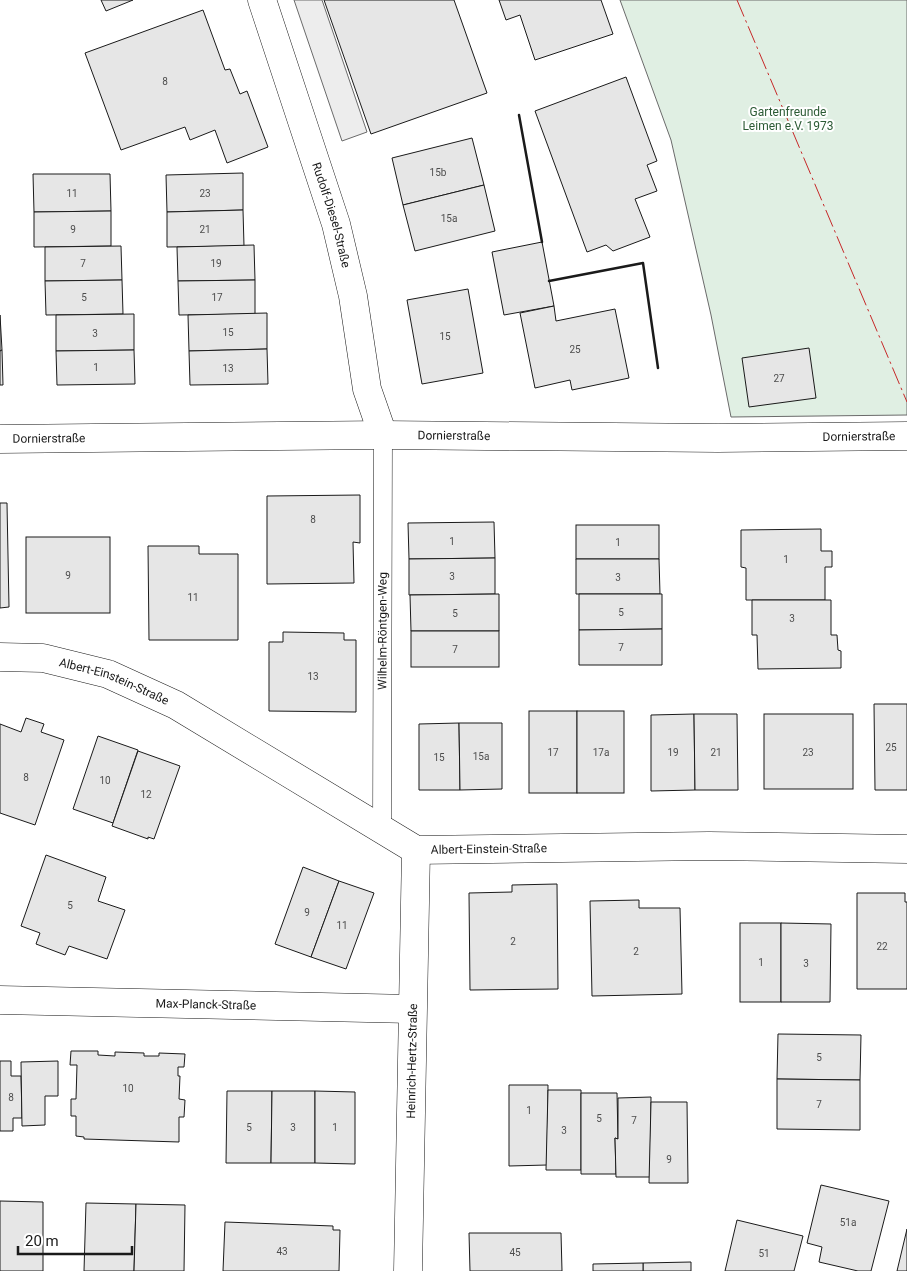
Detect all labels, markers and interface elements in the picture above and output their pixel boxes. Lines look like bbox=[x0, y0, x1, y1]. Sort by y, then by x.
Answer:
house number: 8 bbox=[162, 76, 168, 87]
park label: Gartenfreunde Leimen e.V. 1973 bbox=[742, 105, 834, 133]
street label: Rudolf-Diesel-Straße bbox=[309, 161, 353, 269]
house number: 15b bbox=[430, 167, 447, 178]
house number: 11 bbox=[66, 188, 78, 199]
house number: 23 bbox=[199, 188, 211, 199]
house number: 15a bbox=[441, 213, 457, 224]
house number: 9 bbox=[70, 224, 76, 235]
house number: 21 bbox=[199, 224, 211, 235]
house number: 7 bbox=[80, 258, 86, 269]
house number: 19 bbox=[210, 258, 222, 269]
house number: 5 bbox=[81, 292, 87, 303]
house number: 17 bbox=[211, 292, 223, 303]
house number: 15 bbox=[222, 327, 234, 338]
house number: 3 bbox=[92, 328, 98, 339]
house number: 15 bbox=[439, 331, 451, 342]
house number: 25 bbox=[569, 344, 581, 355]
house number: 1 bbox=[93, 362, 99, 373]
house number: 13 bbox=[222, 363, 234, 374]
house number: 27 bbox=[773, 373, 785, 384]
street label: Dornierstraße bbox=[417, 428, 490, 443]
street label: Dornierstraße bbox=[822, 429, 895, 444]
street label: Dornierstraße bbox=[13, 431, 85, 446]
house number: 8 bbox=[310, 514, 316, 525]
house number: 1 bbox=[449, 536, 455, 547]
house number: 1 bbox=[615, 537, 621, 548]
house number: 1 bbox=[783, 554, 789, 565]
house number: 9 bbox=[65, 570, 71, 581]
house number: 3 bbox=[449, 571, 455, 582]
street label: Wilhelm-Röntgen-Weg bbox=[375, 572, 390, 690]
house number: 3 bbox=[615, 572, 621, 583]
house number: 11 bbox=[187, 592, 199, 603]
house number: 5 bbox=[618, 607, 624, 618]
house number: 5 bbox=[452, 608, 458, 619]
house number: 3 bbox=[789, 613, 795, 624]
house number: 7 bbox=[618, 642, 624, 653]
house number: 7 bbox=[452, 644, 458, 655]
street label: Albert-Einstein-Straße bbox=[58, 655, 171, 708]
house number: 13 bbox=[307, 671, 319, 682]
house number: 25 bbox=[885, 742, 897, 753]
house number: 17 bbox=[547, 747, 559, 758]
house number: 17a bbox=[593, 747, 609, 758]
house number: 19 bbox=[667, 747, 679, 758]
house number: 21 bbox=[710, 747, 722, 758]
house number: 23 bbox=[802, 747, 814, 758]
house number: 15a bbox=[473, 751, 489, 762]
house number: 15 bbox=[433, 752, 445, 763]
house number: 8 bbox=[23, 772, 29, 783]
house number: 10 bbox=[99, 775, 111, 786]
house number: 12 bbox=[140, 789, 152, 800]
street label: Albert-Einstein-Straße bbox=[431, 841, 547, 857]
house number: 5 bbox=[67, 900, 73, 911]
house number: 9 bbox=[304, 907, 310, 918]
house number: 11 bbox=[336, 920, 348, 931]
house number: 2 bbox=[510, 936, 516, 947]
house number: 22 bbox=[876, 941, 888, 952]
house number: 2 bbox=[633, 946, 639, 957]
house number: 1 bbox=[758, 957, 764, 968]
house number: 3 bbox=[803, 958, 809, 969]
street label: Max-Planck-Straße bbox=[155, 996, 256, 1013]
street label: Heinrich-Hertz-Straße bbox=[404, 1003, 420, 1119]
house number: 5 bbox=[816, 1052, 822, 1063]
house number: 10 bbox=[122, 1083, 134, 1094]
house number: 8 bbox=[8, 1092, 14, 1103]
house number: 7 bbox=[816, 1099, 822, 1110]
house number: 1 bbox=[526, 1105, 532, 1116]
house number: 5 bbox=[596, 1113, 602, 1124]
house number: 7 bbox=[631, 1115, 637, 1126]
house number: 5 bbox=[246, 1122, 252, 1133]
house number: 3 bbox=[290, 1122, 296, 1133]
house number: 1 bbox=[332, 1122, 338, 1133]
house number: 3 bbox=[561, 1125, 567, 1136]
house number: 9 bbox=[666, 1154, 672, 1165]
house number: 51a bbox=[840, 1217, 856, 1228]
scale bar bbox=[18, 1224, 131, 1256]
text: 20 m bbox=[25, 1232, 59, 1250]
house number: 43 bbox=[276, 1246, 288, 1257]
house number: 45 bbox=[509, 1247, 521, 1258]
house number: 51 bbox=[758, 1248, 770, 1259]

